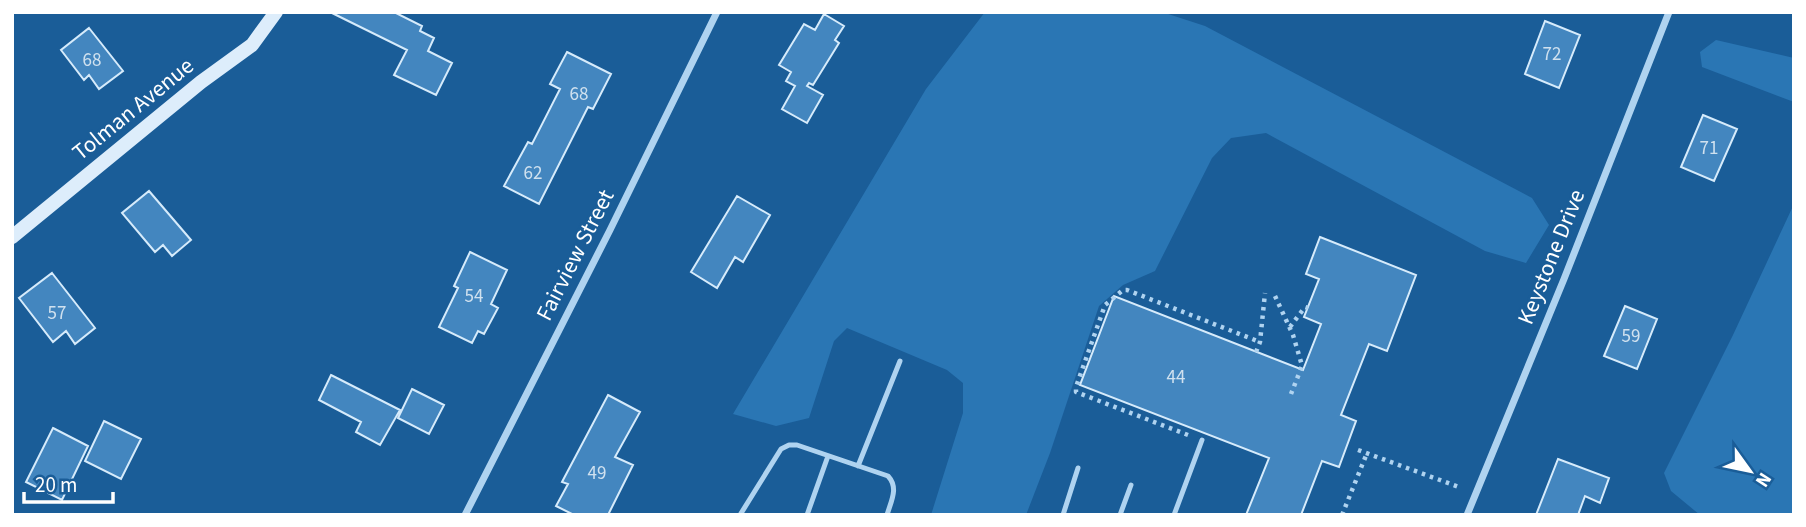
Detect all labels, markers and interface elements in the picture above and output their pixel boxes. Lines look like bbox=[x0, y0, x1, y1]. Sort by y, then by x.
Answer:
house number: 72 bbox=[1543, 41, 1561, 68]
house number: 68 bbox=[83, 47, 101, 74]
street label: Tolman Avenue bbox=[65, 50, 201, 168]
house number: 68 bbox=[570, 81, 588, 108]
house number: 71 bbox=[1700, 135, 1718, 162]
house number: 62 bbox=[524, 160, 542, 187]
street label: Fairview Street bbox=[528, 184, 622, 326]
street label: Keystone Drive bbox=[1509, 185, 1593, 329]
house number: 54 bbox=[465, 283, 483, 310]
house number: 57 bbox=[48, 300, 66, 327]
house number: 59 bbox=[1622, 323, 1640, 350]
house number: 44 bbox=[1167, 364, 1185, 391]
north arrow bbox=[1715, 436, 1785, 506]
house number: 49 bbox=[588, 460, 606, 487]
scale bar bbox=[24, 461, 114, 505]
text: N bbox=[1748, 467, 1778, 492]
text: 20 m bbox=[35, 470, 77, 500]

